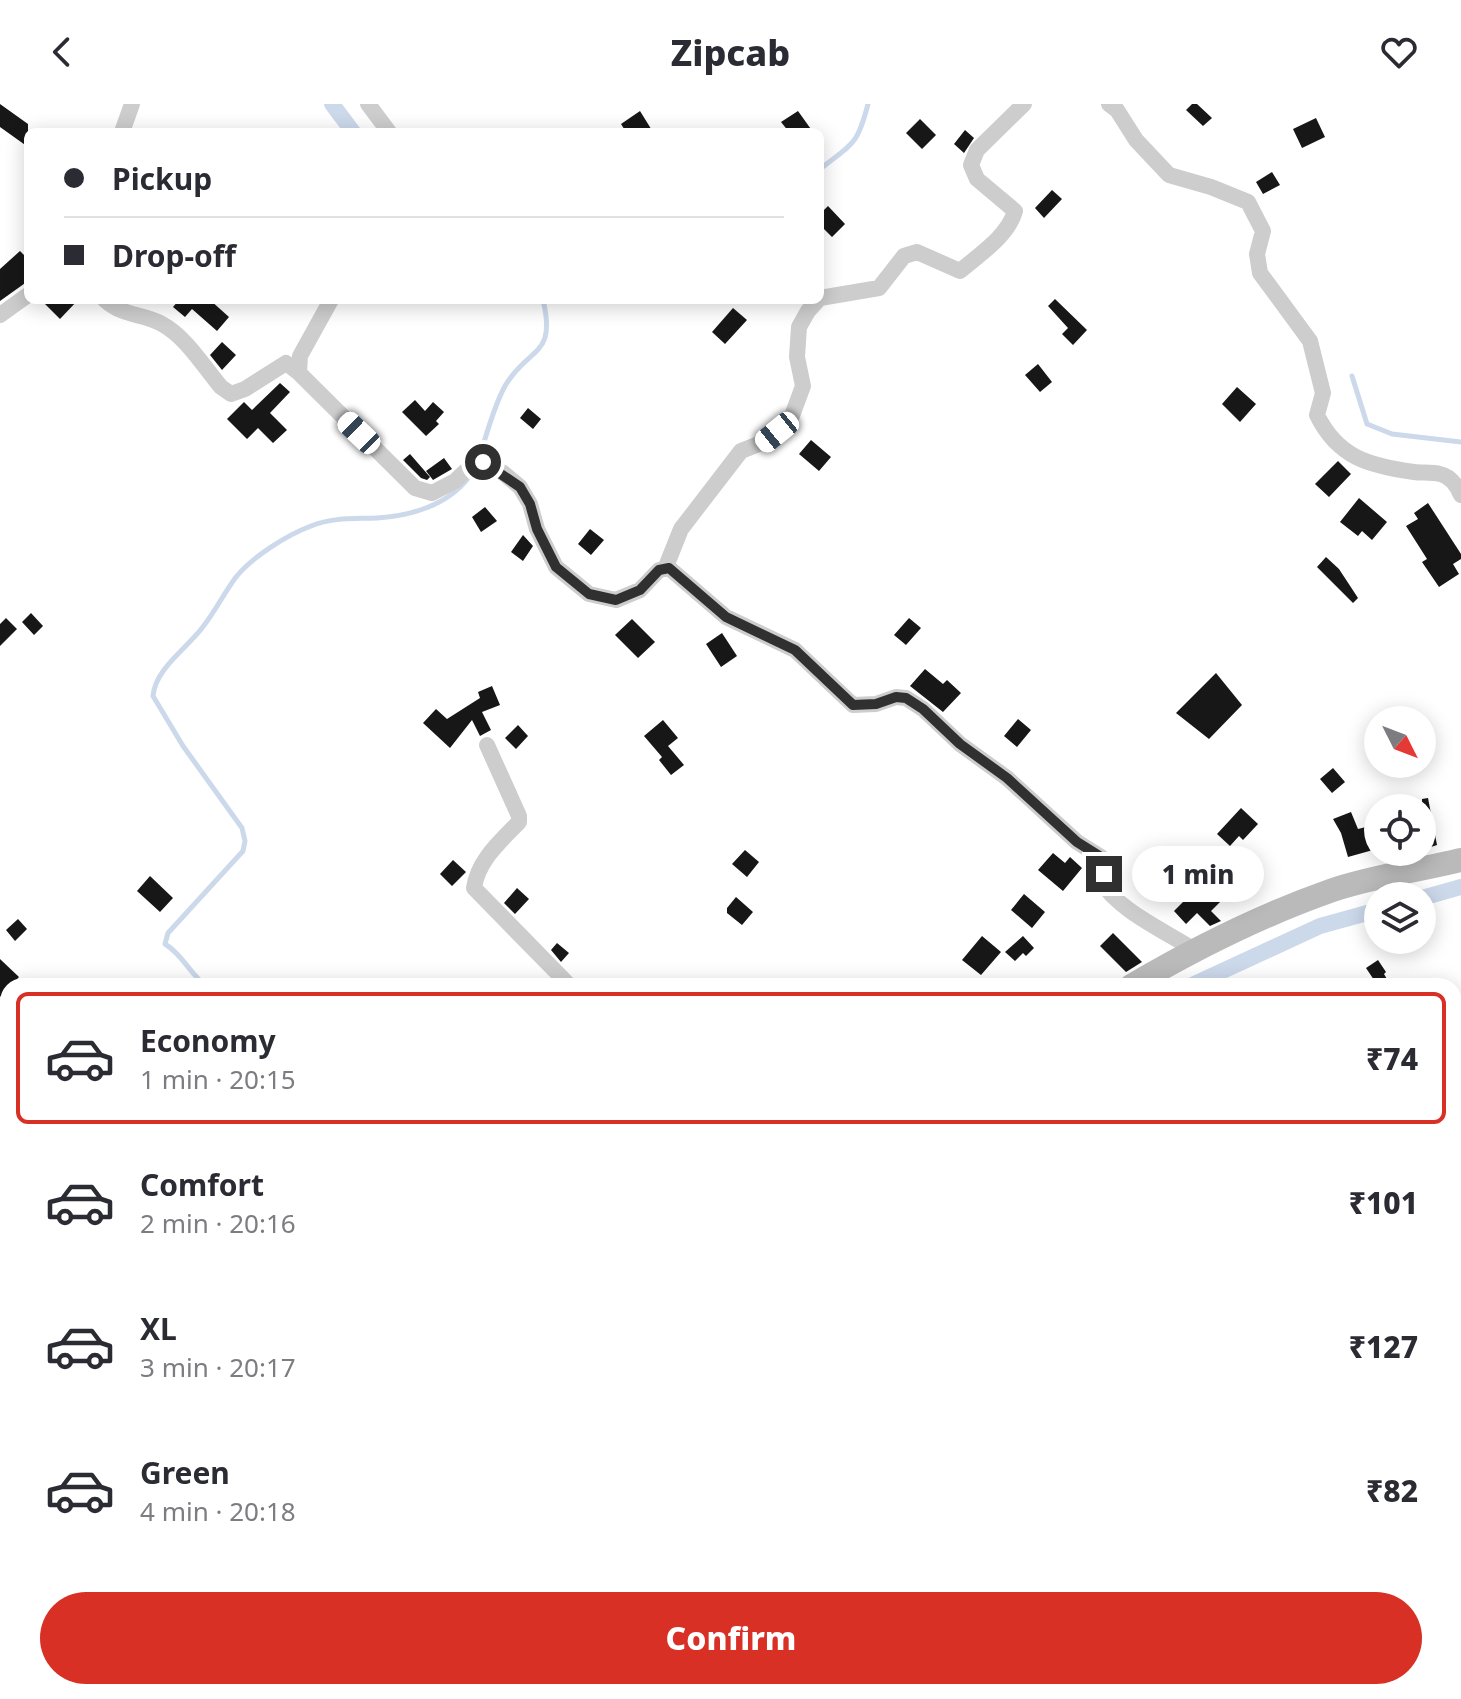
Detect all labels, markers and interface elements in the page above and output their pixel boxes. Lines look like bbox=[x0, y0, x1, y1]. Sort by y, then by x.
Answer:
text: Zipcab bbox=[671, 28, 790, 77]
icon: back bbox=[40, 30, 84, 74]
icon: heart bbox=[1377, 30, 1421, 74]
text: Pickup bbox=[112, 158, 212, 199]
text: Drop-off bbox=[112, 235, 236, 276]
car bbox=[333, 408, 385, 458]
car bbox=[751, 408, 803, 456]
route start bbox=[465, 444, 501, 480]
north arrow bbox=[1364, 706, 1436, 778]
map controls bbox=[1364, 706, 1436, 954]
button: locate bbox=[1364, 794, 1436, 866]
callout: 1 min bbox=[1132, 846, 1264, 902]
route end bbox=[1086, 856, 1122, 892]
text: 1 min bbox=[1162, 856, 1234, 892]
button: layers bbox=[1364, 882, 1436, 954]
text: Economy bbox=[140, 1020, 276, 1061]
icon: car bbox=[44, 1022, 116, 1094]
text: ₹74 bbox=[1366, 1038, 1418, 1079]
text: 1 min · 20:15 bbox=[140, 1061, 296, 1097]
text: Comfort bbox=[140, 1164, 264, 1205]
icon: car bbox=[44, 1166, 116, 1238]
text: ₹101 bbox=[1349, 1182, 1418, 1223]
text: 2 min · 20:16 bbox=[140, 1205, 296, 1241]
text: XL bbox=[140, 1308, 177, 1349]
icon: car bbox=[44, 1310, 116, 1382]
text: ₹127 bbox=[1349, 1326, 1418, 1367]
text: 3 min · 20:17 bbox=[140, 1349, 296, 1385]
text: Green bbox=[140, 1452, 230, 1493]
icon: car bbox=[44, 1454, 116, 1526]
text: ₹82 bbox=[1366, 1470, 1418, 1511]
text: 4 min · 20:18 bbox=[140, 1493, 296, 1529]
button: Confirm bbox=[40, 1592, 1422, 1684]

